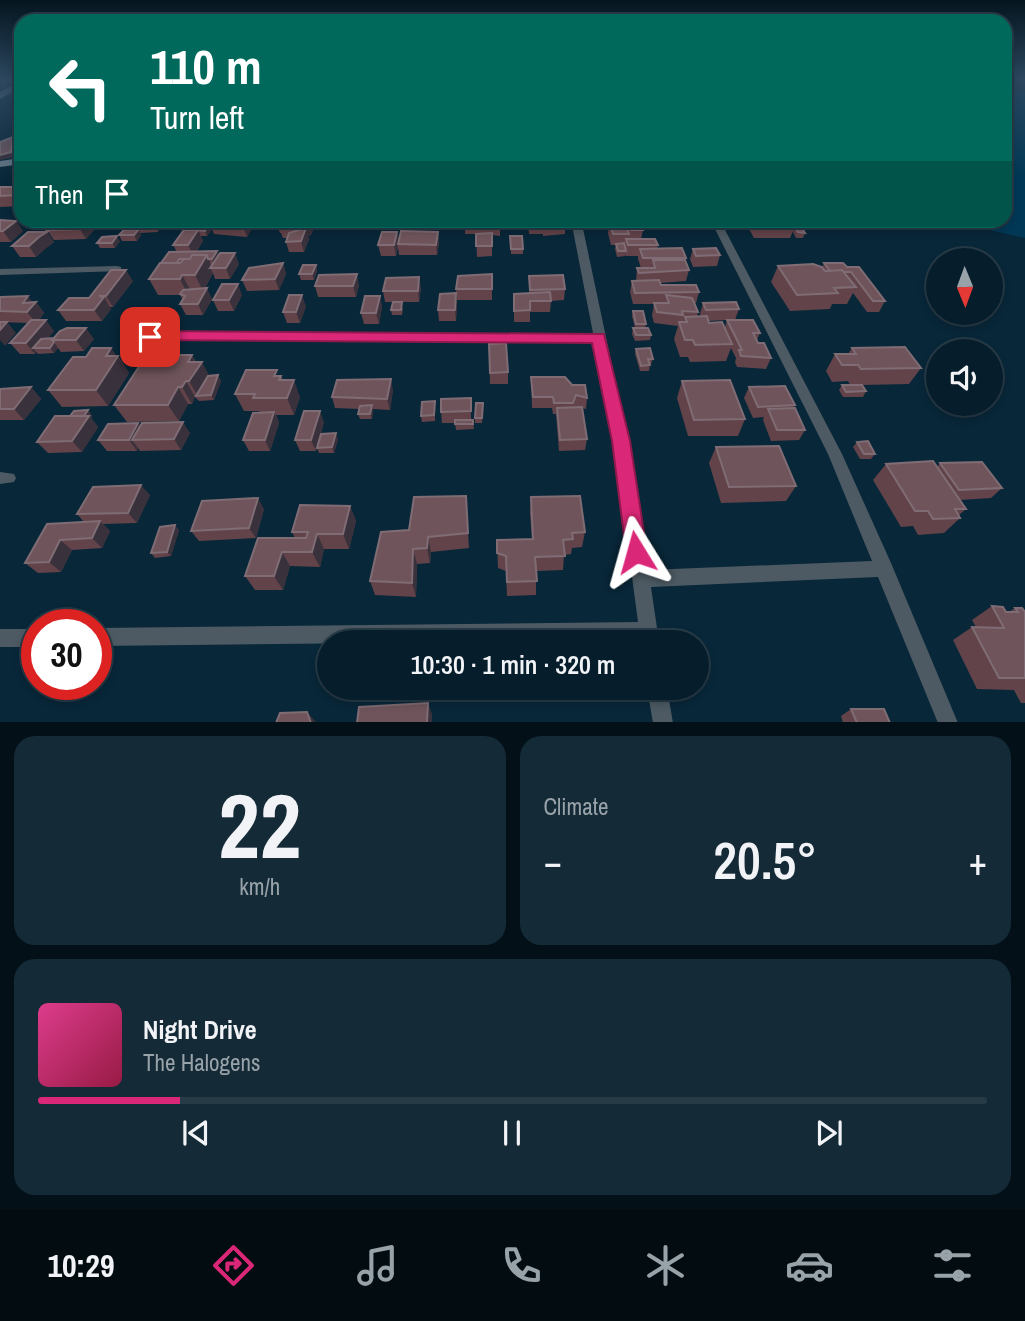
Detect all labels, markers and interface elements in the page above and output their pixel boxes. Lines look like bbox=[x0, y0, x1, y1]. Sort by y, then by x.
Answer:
text: 110 m bbox=[150, 33, 262, 99]
icon: left bbox=[35, 42, 126, 133]
text: Turn left bbox=[150, 96, 244, 139]
icon: arrive bbox=[98, 175, 136, 213]
text: Then bbox=[35, 177, 84, 212]
north arrow bbox=[926, 248, 1003, 326]
map controls bbox=[926, 248, 1003, 416]
pin bbox=[120, 307, 180, 367]
icon: arrive bbox=[131, 318, 169, 356]
button: sound bbox=[926, 339, 1003, 416]
position arrow bbox=[599, 515, 673, 589]
speed limit sign: 30 bbox=[21, 609, 112, 700]
text: 10:30 · 1 min · 320 m bbox=[411, 647, 615, 682]
text: 22 bbox=[218, 764, 301, 886]
text: Climate bbox=[544, 791, 608, 822]
text: 20.5° bbox=[713, 825, 817, 895]
text: − bbox=[544, 836, 562, 887]
text: + bbox=[969, 836, 987, 887]
text: km/h bbox=[239, 871, 280, 902]
text: Night Drive bbox=[143, 1012, 257, 1047]
text: The Halogens bbox=[143, 1047, 260, 1078]
icon: previous bbox=[177, 1114, 215, 1152]
icon: pause bbox=[493, 1114, 531, 1152]
icon: next bbox=[810, 1114, 848, 1152]
icon: directions bbox=[209, 1241, 258, 1290]
icon: music bbox=[353, 1241, 402, 1290]
icon: phone bbox=[497, 1241, 546, 1290]
icon: climate bbox=[641, 1241, 690, 1290]
icon: car bbox=[785, 1241, 834, 1290]
icon: filters bbox=[928, 1241, 977, 1290]
text: 10:29 bbox=[47, 1244, 115, 1287]

